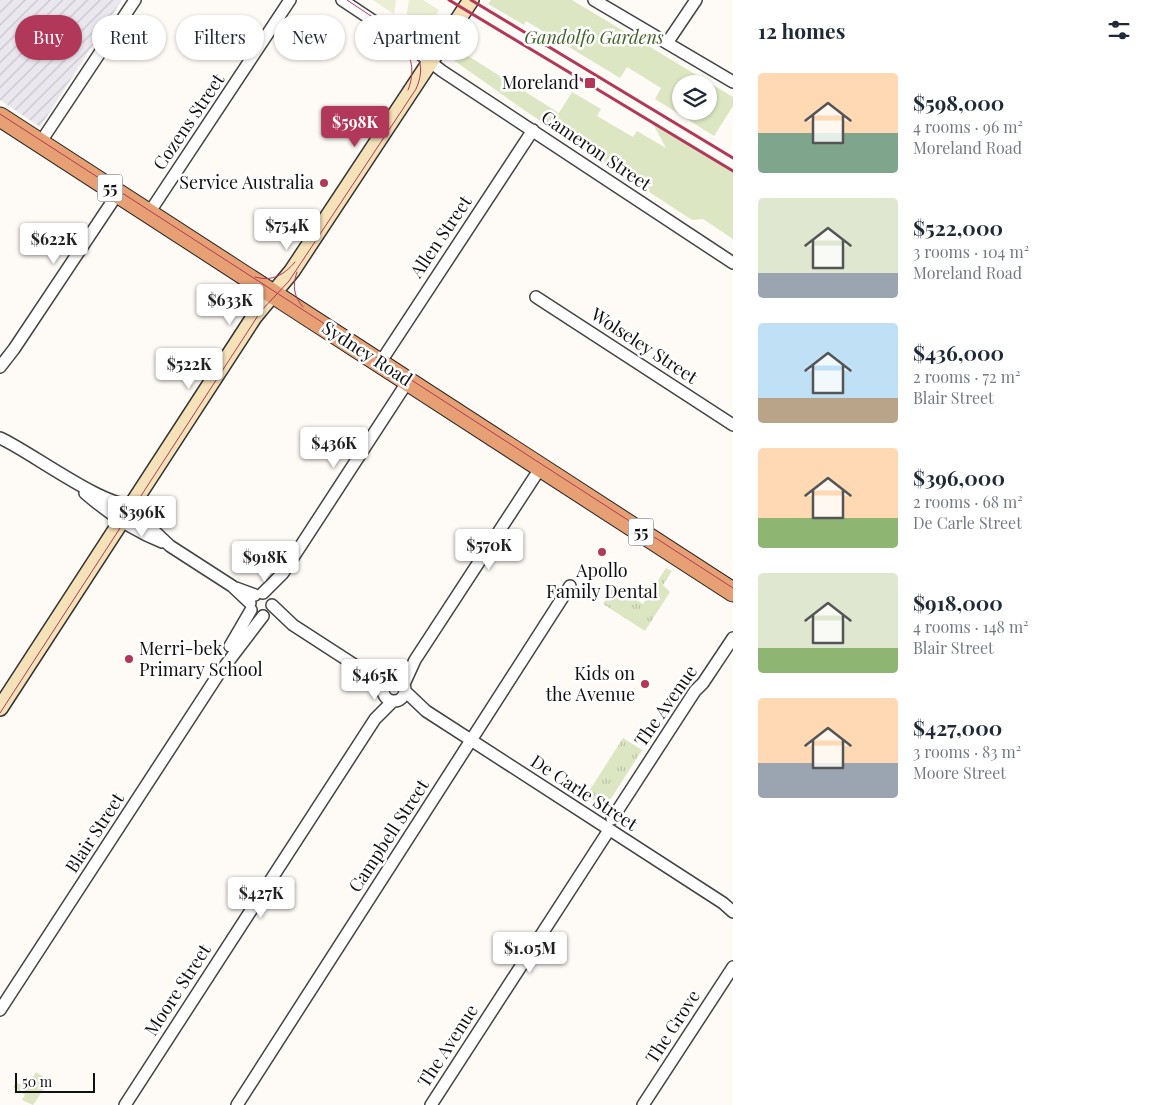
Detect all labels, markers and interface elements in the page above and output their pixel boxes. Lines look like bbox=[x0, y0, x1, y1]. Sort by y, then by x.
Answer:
chip: Buy bbox=[15, 15, 82, 60]
chip: Rent bbox=[92, 15, 166, 60]
chip: Filters bbox=[176, 15, 264, 60]
chip: New bbox=[274, 15, 345, 60]
chip: Apartment bbox=[355, 15, 478, 60]
text: 12 homes bbox=[758, 16, 845, 44]
icon: filters bbox=[1105, 16, 1133, 44]
park label: Gandolfo Gardens bbox=[524, 25, 664, 49]
street label: Cozens Street bbox=[147, 68, 230, 174]
place label: Moreland bbox=[502, 70, 580, 94]
map controls bbox=[672, 75, 717, 120]
button: layers bbox=[672, 75, 717, 120]
marker: Moreland bbox=[583, 76, 597, 90]
text: $598,000 bbox=[913, 88, 1004, 116]
icon: home bbox=[798, 93, 858, 153]
street label: Cameron Street bbox=[537, 105, 657, 196]
pin: $598K bbox=[320, 106, 390, 148]
text: $598K bbox=[332, 111, 378, 132]
text: 4 rooms · 96 m² bbox=[913, 116, 1023, 137]
text: Moreland Road bbox=[913, 137, 1022, 158]
place label: Service Australia bbox=[179, 170, 314, 194]
road number: 55 bbox=[98, 174, 122, 202]
marker: Service Australia bbox=[318, 177, 330, 189]
street label: Allen Street bbox=[403, 190, 477, 283]
pin: $754K bbox=[252, 208, 322, 251]
text: $522,000 bbox=[913, 213, 1003, 241]
text: $754K bbox=[265, 214, 309, 235]
icon: home bbox=[798, 218, 858, 278]
pin: $622K bbox=[19, 222, 89, 265]
text: $622K bbox=[31, 228, 77, 249]
text: 3 rooms · 104 m² bbox=[913, 241, 1029, 262]
text: Moreland Road bbox=[913, 262, 1022, 283]
pin: $633K bbox=[195, 284, 265, 326]
text: $633K bbox=[207, 289, 253, 310]
street label: Wolseley Street bbox=[586, 301, 703, 389]
street label: Sydney Road bbox=[318, 315, 418, 392]
text: $436,000 bbox=[913, 338, 1004, 366]
icon: home bbox=[798, 343, 858, 403]
pin: $522K bbox=[154, 348, 224, 390]
text: $522K bbox=[167, 353, 211, 374]
text: 2 rooms · 72 m² bbox=[913, 366, 1020, 387]
text: Blair Street bbox=[913, 387, 994, 408]
pin: $436K bbox=[299, 426, 369, 469]
text: $436K bbox=[311, 432, 357, 453]
text: $396,000 bbox=[913, 463, 1005, 491]
icon: home bbox=[798, 468, 858, 528]
text: 2 rooms · 68 m² bbox=[913, 491, 1023, 512]
pin: $396K bbox=[107, 496, 177, 538]
text: $396K bbox=[119, 501, 165, 522]
text: De Carle Street bbox=[913, 512, 1022, 533]
road number: 55 bbox=[628, 518, 654, 546]
pin: $570K bbox=[454, 528, 524, 571]
text: $570K bbox=[466, 534, 512, 555]
pin: $918K bbox=[230, 540, 300, 583]
text: $918K bbox=[243, 546, 287, 567]
marker: Apollo Family Dental bbox=[596, 546, 608, 558]
place label: Apollo Family Dental bbox=[546, 558, 658, 603]
text: $918,000 bbox=[913, 588, 1003, 616]
icon: home bbox=[798, 593, 858, 653]
text: 4 rooms · 148 m² bbox=[913, 616, 1029, 637]
place label: Merri-bek Primary School bbox=[139, 636, 263, 681]
text: Blair Street bbox=[913, 637, 994, 658]
marker: Merri-bek Primary School bbox=[123, 653, 135, 665]
pin: $465K bbox=[340, 658, 410, 701]
street label: The Avenue bbox=[628, 660, 702, 751]
place label: Kids on the Avenue bbox=[546, 661, 635, 706]
text: $465K bbox=[352, 664, 398, 685]
marker: Kids on the Avenue bbox=[639, 678, 651, 690]
text: $427,000 bbox=[913, 713, 1002, 741]
icon: home bbox=[798, 718, 858, 778]
text: 3 rooms · 83 m² bbox=[913, 741, 1021, 762]
street label: De Carle Street bbox=[527, 749, 643, 836]
text: Moore Street bbox=[913, 762, 1006, 783]
street label: Campbell Street bbox=[343, 774, 434, 897]
street label: Blair Street bbox=[59, 787, 129, 877]
pin: $427K bbox=[226, 876, 296, 919]
text: $427K bbox=[239, 882, 283, 903]
pin: $1.05M bbox=[489, 932, 571, 974]
text: $1.05M bbox=[504, 937, 556, 958]
street label: Moore Street bbox=[139, 939, 216, 1040]
street label: The Grove bbox=[639, 985, 705, 1068]
street label: The Avenue bbox=[411, 999, 483, 1091]
scale bar bbox=[15, 1070, 95, 1093]
text: 50 m bbox=[22, 1072, 52, 1091]

